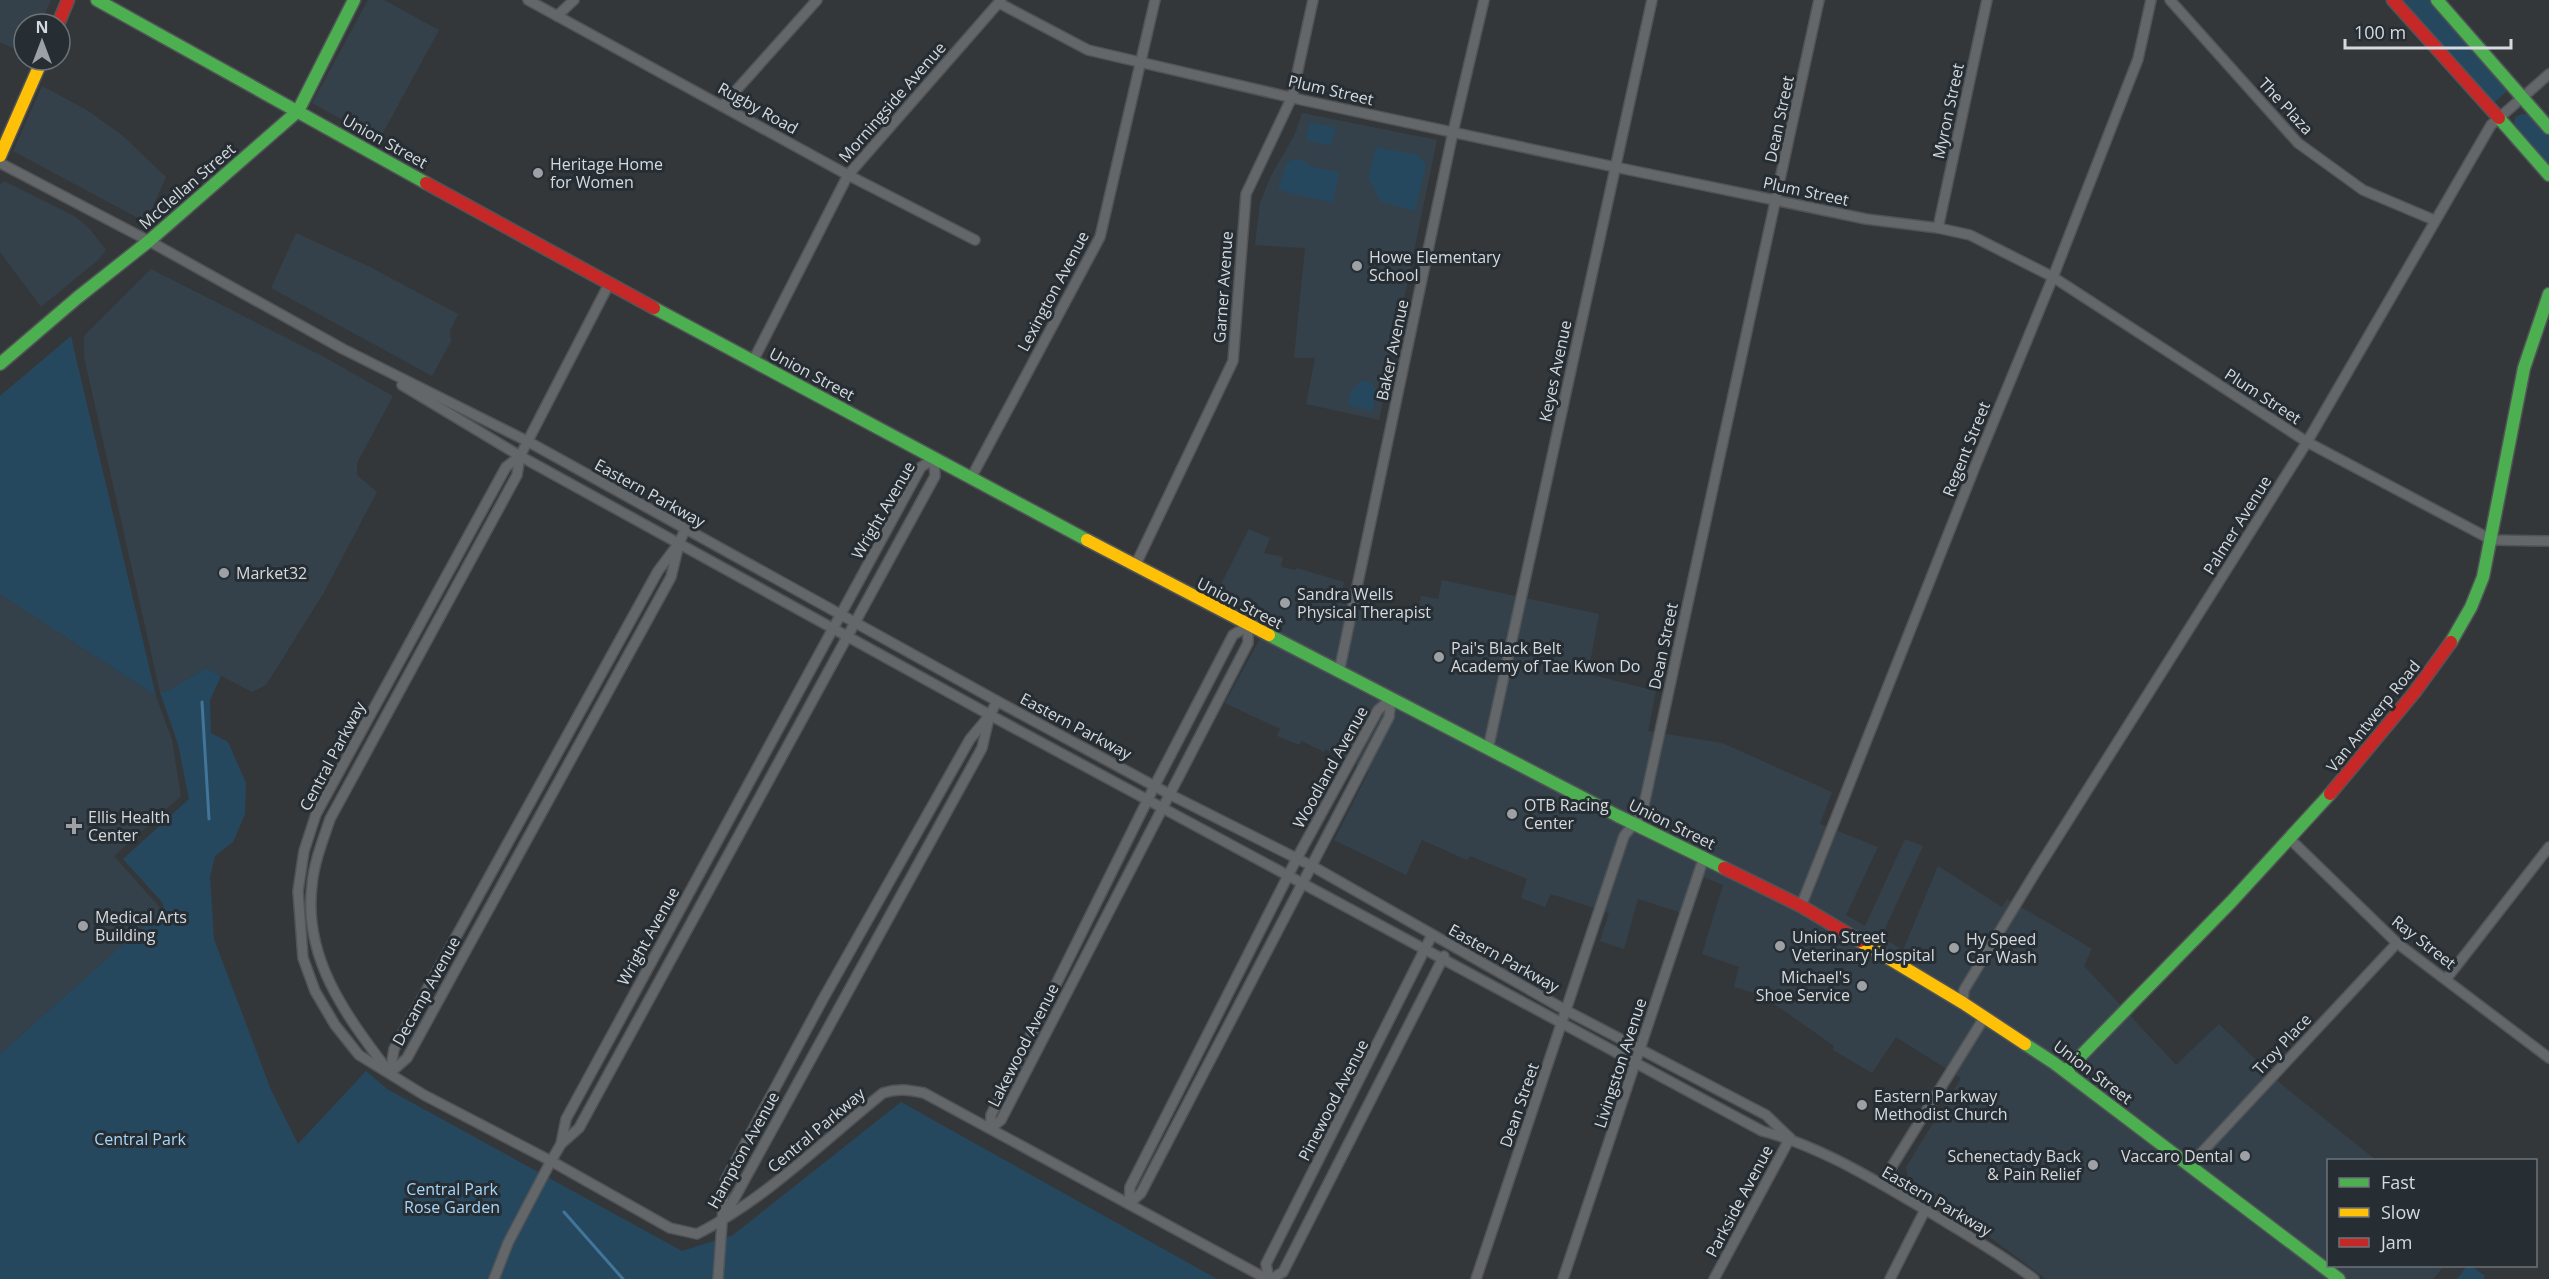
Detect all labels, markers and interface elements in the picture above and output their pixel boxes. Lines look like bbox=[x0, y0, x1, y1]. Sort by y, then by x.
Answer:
north arrow bbox=[12, 12, 72, 72]
scale bar bbox=[2345, 12, 2512, 50]
text: N bbox=[35, 16, 49, 38]
text: 100 m bbox=[2354, 20, 2406, 44]
street label: Morningside Avenue bbox=[833, 37, 951, 167]
street label: Myron Street bbox=[1927, 61, 1969, 161]
street label: Plum Street bbox=[1286, 69, 1376, 111]
street label: Dean Street bbox=[1759, 73, 1799, 164]
street label: The Plaza bbox=[2254, 73, 2318, 139]
street label: Rugby Road bbox=[714, 77, 802, 139]
street label: Union Street bbox=[339, 109, 432, 174]
street label: McClellan Street bbox=[134, 138, 240, 234]
place label: Heritage Home for Women bbox=[550, 153, 663, 193]
marker: Heritage Home for Women bbox=[531, 166, 545, 180]
street label: Plum Street bbox=[1761, 171, 1851, 211]
street label: Lexington Avenue bbox=[1012, 227, 1094, 355]
street label: Garner Avenue bbox=[1208, 230, 1238, 344]
place label: Howe Elementary School bbox=[1369, 246, 1502, 286]
marker: Howe Elementary School bbox=[1350, 259, 1364, 273]
street label: Baker Avenue bbox=[1371, 297, 1413, 403]
street label: Keyes Avenue bbox=[1534, 318, 1576, 424]
street label: Union Street bbox=[765, 342, 859, 406]
street label: Plum Street bbox=[2220, 363, 2306, 429]
street label: Regent Street bbox=[1937, 398, 1995, 500]
street label: Eastern Parkway bbox=[591, 453, 710, 533]
street label: Wright Avenue bbox=[846, 457, 920, 563]
street label: Palmer Avenue bbox=[2198, 471, 2276, 579]
place label: Market32 bbox=[236, 562, 307, 584]
marker: Market32 bbox=[217, 566, 231, 580]
street label: Union Street bbox=[1193, 572, 1287, 634]
place label: Sandra Wells Physical Therapist bbox=[1297, 583, 1431, 623]
marker: Sandra Wells Physical Therapist bbox=[1278, 596, 1292, 610]
street label: Dean Street bbox=[1643, 600, 1683, 691]
place label: Pai's Black Belt Academy of Tae Kwon Do bbox=[1451, 637, 1640, 677]
marker: Pai's Black Belt Academy of Tae Kwon Do bbox=[1432, 650, 1446, 664]
street label: Van Antwerp Road bbox=[2321, 655, 2425, 777]
street label: Eastern Parkway bbox=[1016, 687, 1136, 765]
street label: Central Parkway bbox=[294, 697, 371, 815]
street label: Woodland Avenue bbox=[1287, 702, 1373, 832]
place label: OTB Racing Center bbox=[1524, 794, 1609, 834]
street label: Union Street bbox=[1625, 794, 1719, 855]
place label: Ellis Health Center bbox=[88, 806, 170, 846]
marker: OTB Racing Center bbox=[1505, 807, 1519, 821]
marker: Ellis Health Center bbox=[65, 817, 83, 835]
street label: Wright Avenue bbox=[612, 883, 684, 989]
place label: Medical Arts Building bbox=[95, 906, 187, 946]
street label: Ray Street bbox=[2387, 910, 2461, 974]
street label: Eastern Parkway bbox=[1445, 918, 1564, 998]
marker: Medical Arts Building bbox=[76, 919, 90, 933]
place label: Union Street Veterinary Hospital bbox=[1792, 926, 1935, 966]
place label: Hy Speed Car Wash bbox=[1966, 928, 2037, 968]
street label: Decamp Avenue bbox=[387, 932, 465, 1050]
marker: Union Street Veterinary Hospital bbox=[1773, 939, 1787, 953]
marker: Hy Speed Car Wash bbox=[1947, 941, 1961, 955]
place label: Michael's Shoe Service bbox=[1756, 966, 1850, 1006]
street label: Lakewood Avenue bbox=[982, 979, 1064, 1111]
marker: Michael's Shoe Service bbox=[1855, 979, 1869, 993]
street label: Livingston Avenue bbox=[1589, 995, 1651, 1131]
street label: Troy Place bbox=[2248, 1009, 2316, 1079]
street label: Pinewood Avenue bbox=[1293, 1035, 1373, 1165]
street label: Union Street bbox=[2049, 1035, 2137, 1109]
street label: Dean Street bbox=[1494, 1059, 1544, 1150]
street label: Central Parkway bbox=[763, 1082, 870, 1177]
place label: Eastern Parkway Methodist Church bbox=[1874, 1085, 2008, 1125]
street label: Hampton Avenue bbox=[702, 1088, 784, 1212]
marker: Eastern Parkway Methodist Church bbox=[1855, 1098, 1869, 1112]
park label: Central Park bbox=[94, 1128, 186, 1150]
street label: Parkside Avenue bbox=[1700, 1141, 1778, 1261]
place label: Schenectady Back & Pain Relief bbox=[1947, 1145, 2083, 1185]
place label: Vaccaro Dental bbox=[2121, 1145, 2233, 1167]
marker: Vaccaro Dental bbox=[2238, 1149, 2252, 1163]
marker: Schenectady Back & Pain Relief bbox=[2086, 1158, 2100, 1172]
legend bbox=[2327, 1159, 2537, 1267]
street label: Eastern Parkway bbox=[1878, 1161, 1997, 1242]
text: Fast bbox=[2381, 1170, 2415, 1194]
park label: Central Park Rose Garden bbox=[404, 1178, 500, 1218]
text: Slow bbox=[2381, 1200, 2420, 1224]
text: Jam bbox=[2379, 1230, 2413, 1254]

